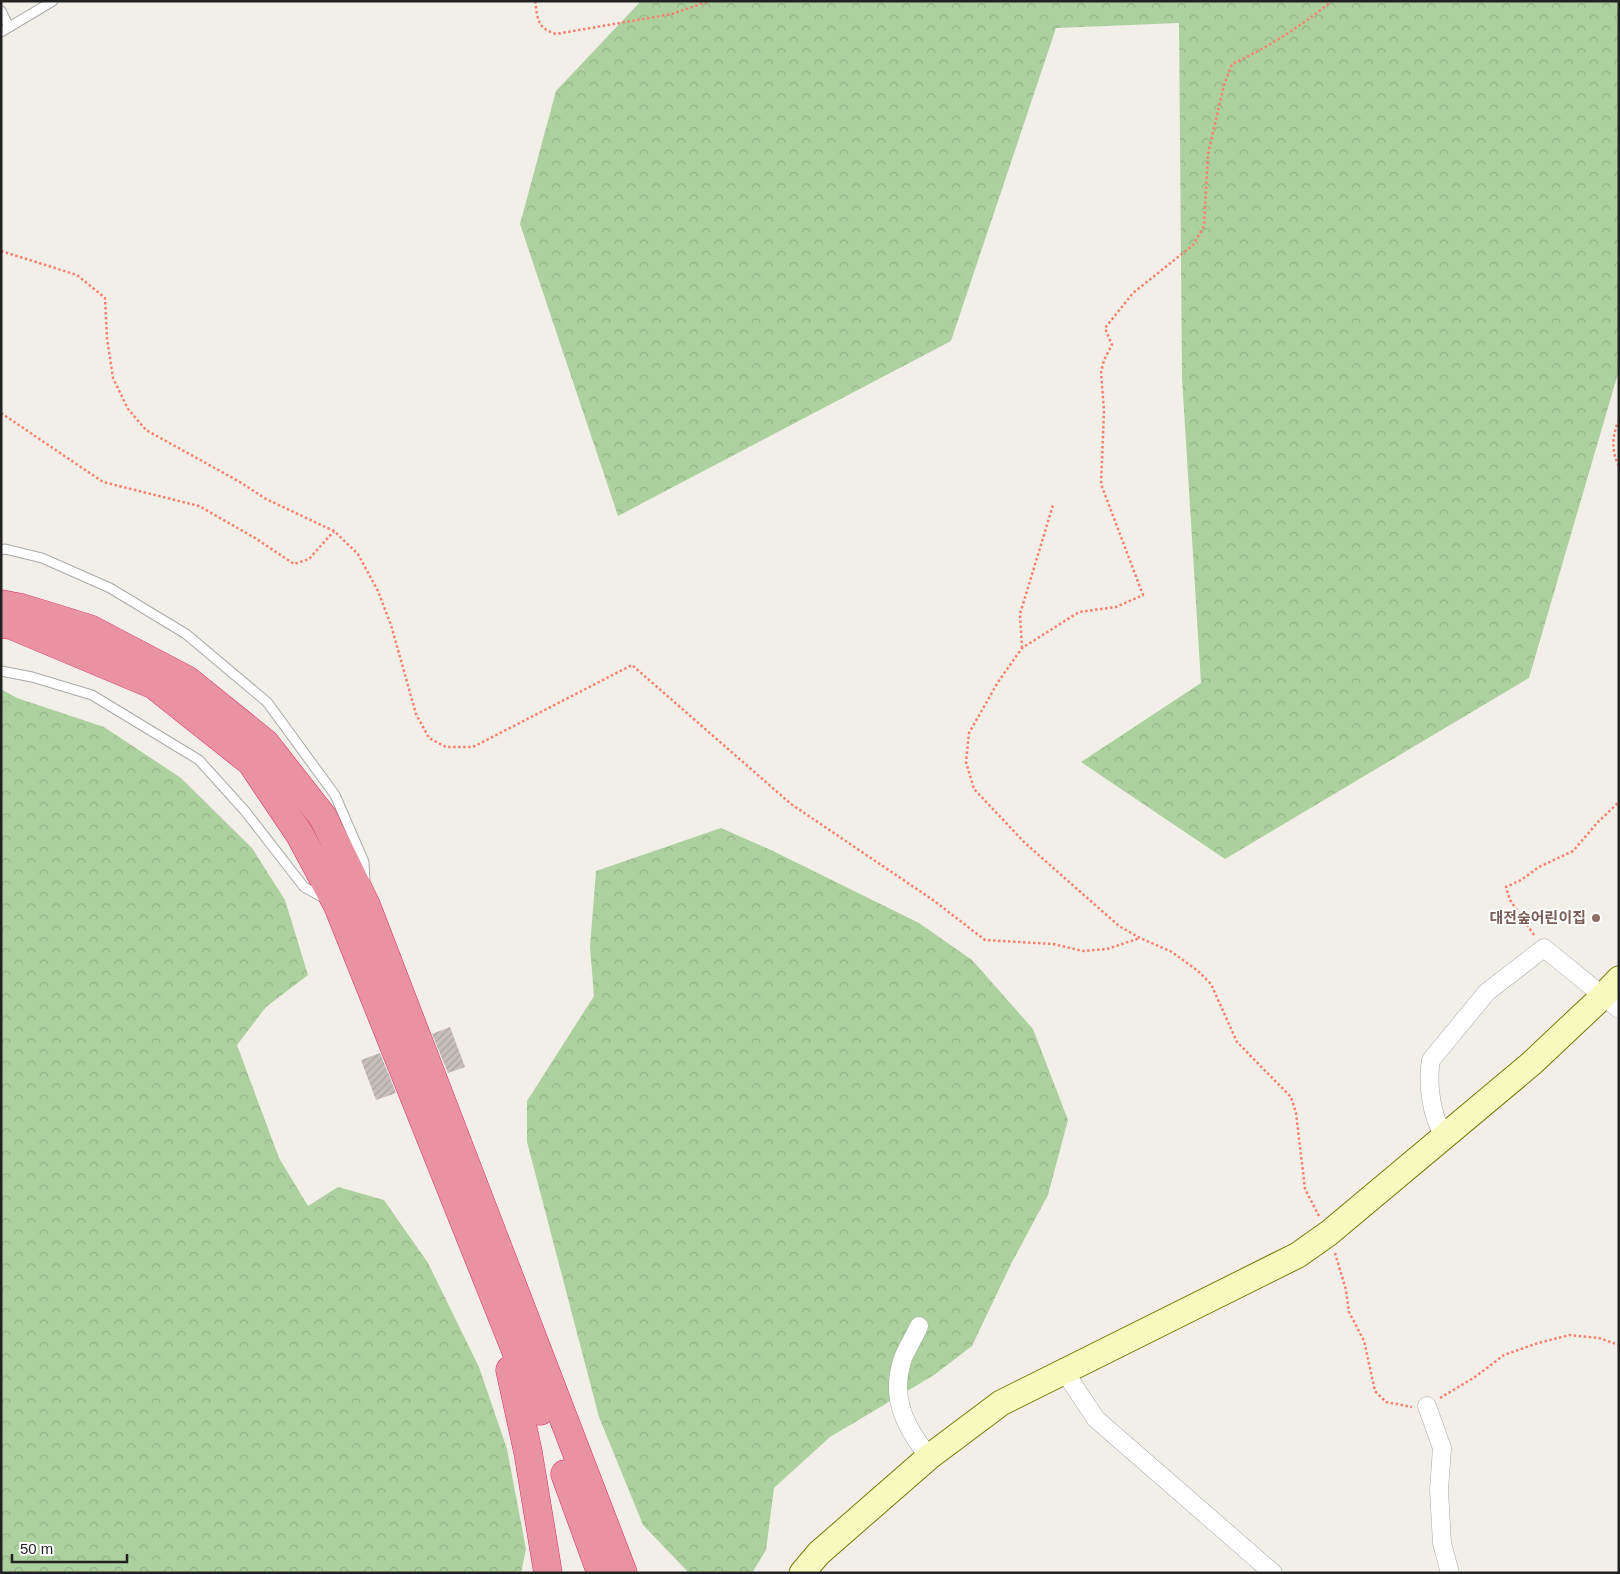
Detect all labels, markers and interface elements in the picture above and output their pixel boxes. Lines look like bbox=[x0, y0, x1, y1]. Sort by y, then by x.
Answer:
place label: 대전숲어린이집 bbox=[1489, 909, 1586, 926]
marker: 대전숲어린이집 bbox=[1590, 912, 1602, 924]
scale bar bbox=[12, 1532, 128, 1564]
text: 50 m bbox=[20, 1540, 53, 1557]

